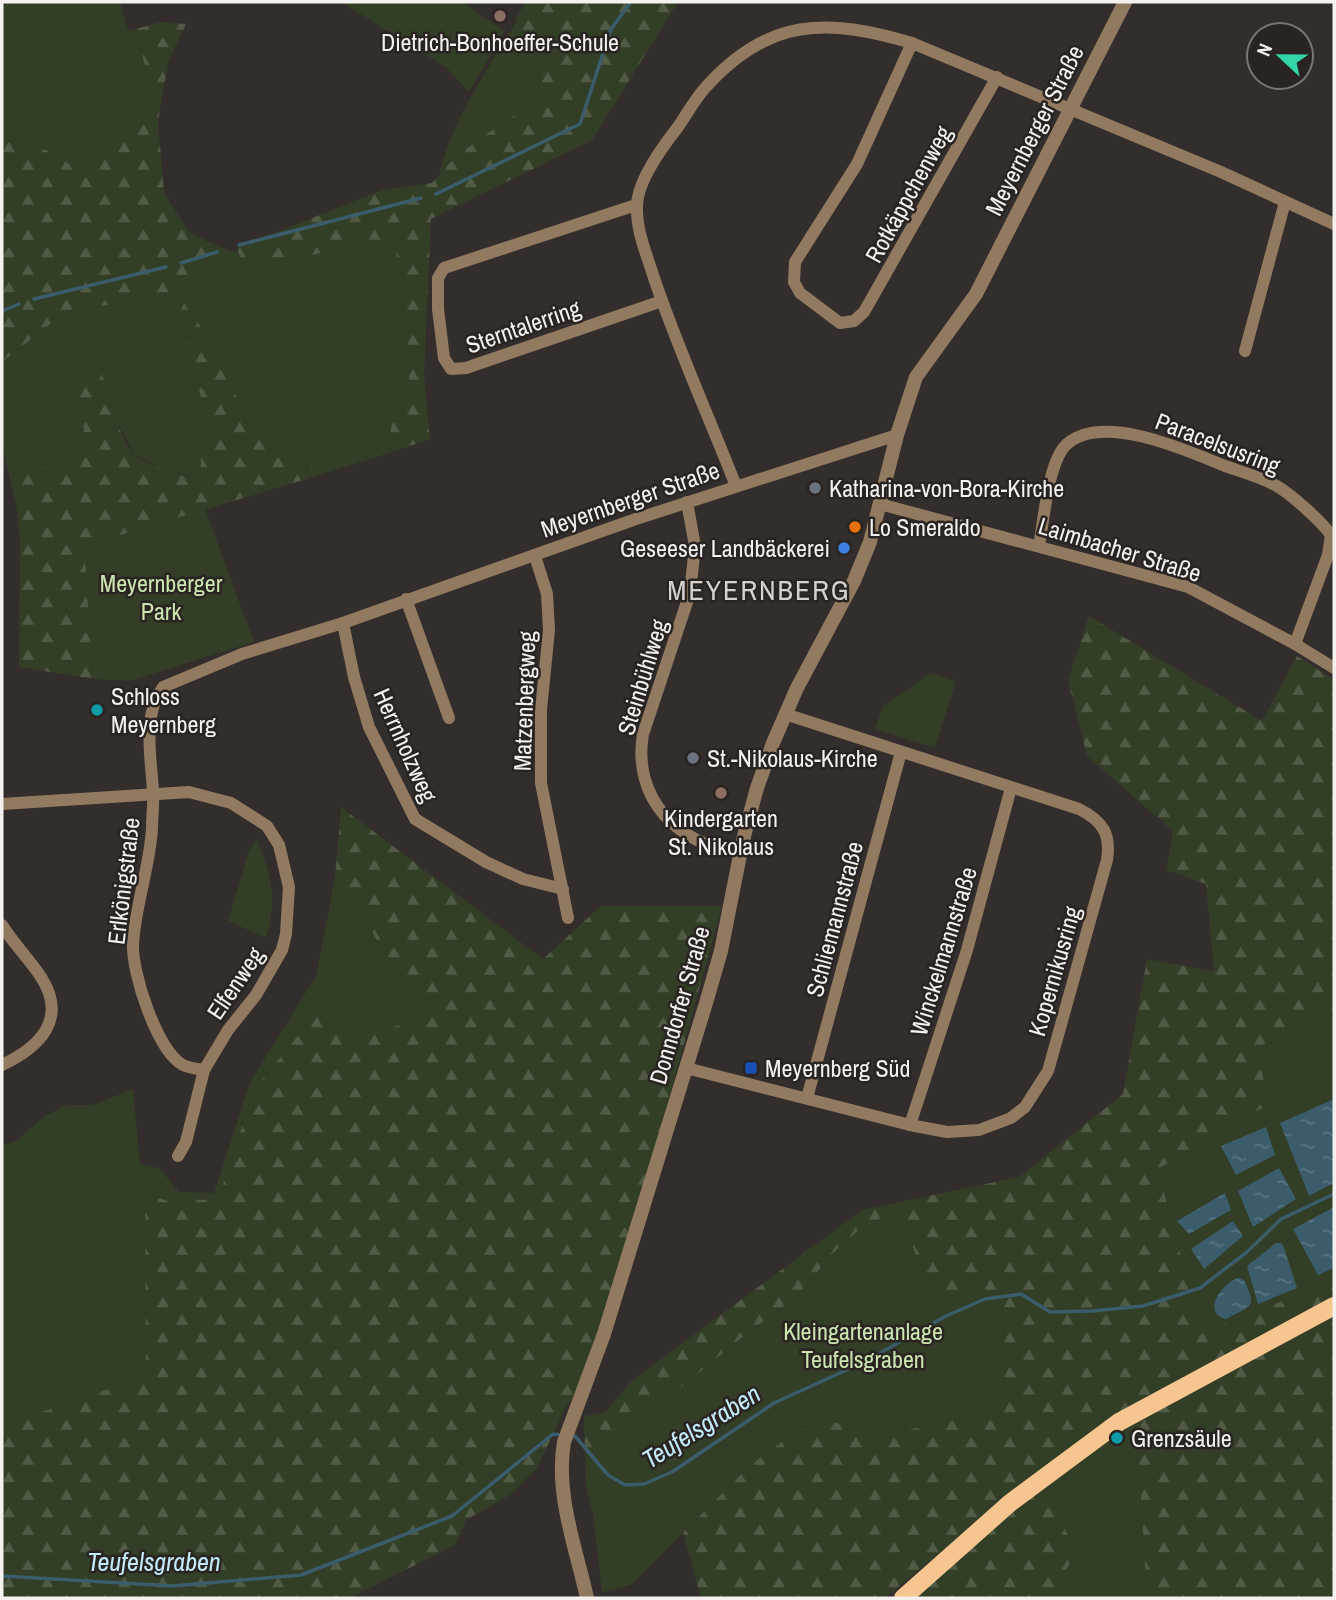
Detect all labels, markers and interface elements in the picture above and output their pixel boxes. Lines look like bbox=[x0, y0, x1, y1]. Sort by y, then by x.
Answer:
marker: Dietrich-Bonhoeffer-Schule bbox=[492, 8, 508, 24]
north arrow bbox=[1245, 21, 1315, 91]
place label: Dietrich-Bonhoeffer-Schule bbox=[381, 26, 619, 58]
street label: Meyernberger Straße bbox=[977, 39, 1091, 221]
text: N bbox=[1250, 40, 1278, 60]
street label: Rotkäppchenweg bbox=[857, 120, 959, 268]
street label: Sterntalerring bbox=[461, 291, 585, 361]
street label: Paracelsusring bbox=[1151, 405, 1285, 481]
street label: Meyernberger Straße bbox=[536, 453, 724, 545]
place label: Katharina-von-Bora-Kirche bbox=[829, 472, 1064, 504]
marker: Katharina-von-Bora-Kirche bbox=[807, 480, 823, 496]
street label: Laimbacher Straße bbox=[1035, 509, 1205, 589]
place label: Lo Smeraldo bbox=[869, 511, 981, 543]
marker: Lo Smeraldo bbox=[847, 519, 863, 535]
place label: Geseeser Landbäckerei bbox=[620, 532, 830, 564]
marker: Geseeser Landbäckerei bbox=[836, 540, 852, 556]
park label: Meyernberger Park bbox=[100, 567, 223, 627]
district label: MEYERNBERG bbox=[667, 571, 851, 609]
street label: Steinbühlweg bbox=[609, 615, 675, 739]
street label: Matzenbergweg bbox=[506, 630, 542, 772]
place label: Schloss Meyernberg bbox=[111, 680, 216, 740]
street label: Herrnholzweg bbox=[367, 683, 445, 807]
marker: Schloss Meyernberg bbox=[89, 702, 105, 718]
place label: St.-Nikolaus-Kirche bbox=[707, 742, 878, 774]
marker: St.-Nikolaus-Kirche bbox=[685, 750, 701, 766]
marker: Kindergarten St. Nikolaus bbox=[713, 785, 729, 801]
place label: Kindergarten St. Nikolaus bbox=[664, 802, 778, 862]
street label: Erlkönigstraße bbox=[99, 816, 147, 946]
street label: Schliemannstraße bbox=[798, 838, 870, 1000]
street label: Winckelmannstraße bbox=[902, 863, 984, 1039]
street label: Kopernikusring bbox=[1020, 902, 1088, 1040]
street label: Donndorfer Straße bbox=[641, 922, 717, 1088]
street label: Elfenweg bbox=[199, 940, 271, 1026]
place label: Meyernberg Süd bbox=[765, 1052, 911, 1084]
marker: Meyernberg Süd bbox=[743, 1060, 759, 1076]
park label: Kleingartenanlage Teufelsgraben bbox=[783, 1315, 943, 1375]
water label: Teufelsgraben bbox=[635, 1376, 767, 1476]
place label: Grenzsäule bbox=[1131, 1422, 1232, 1454]
marker: Grenzsäule bbox=[1109, 1430, 1125, 1446]
water label: Teufelsgraben bbox=[87, 1544, 221, 1579]

